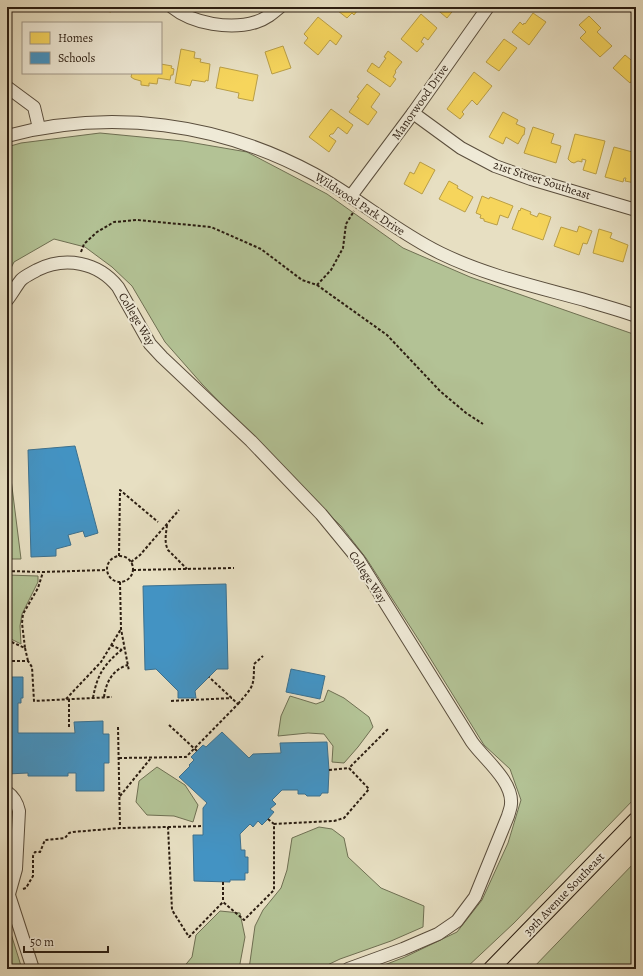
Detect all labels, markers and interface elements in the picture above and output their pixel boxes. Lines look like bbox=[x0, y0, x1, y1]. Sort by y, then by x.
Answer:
legend bbox=[22, 22, 162, 74]
text: Homes bbox=[58, 30, 93, 46]
text: Schools bbox=[58, 50, 95, 66]
street label: Manorwood Drive bbox=[388, 61, 452, 143]
street label: 21st Street Southeast bbox=[491, 157, 593, 203]
street label: Wildwood Park Drive bbox=[311, 168, 408, 239]
street label: College Way bbox=[115, 290, 159, 349]
street label: College Way bbox=[345, 548, 391, 607]
street label: 39th Avenue Southeast bbox=[520, 849, 608, 939]
scale bar bbox=[24, 928, 108, 954]
text: 50 m bbox=[30, 934, 54, 950]

